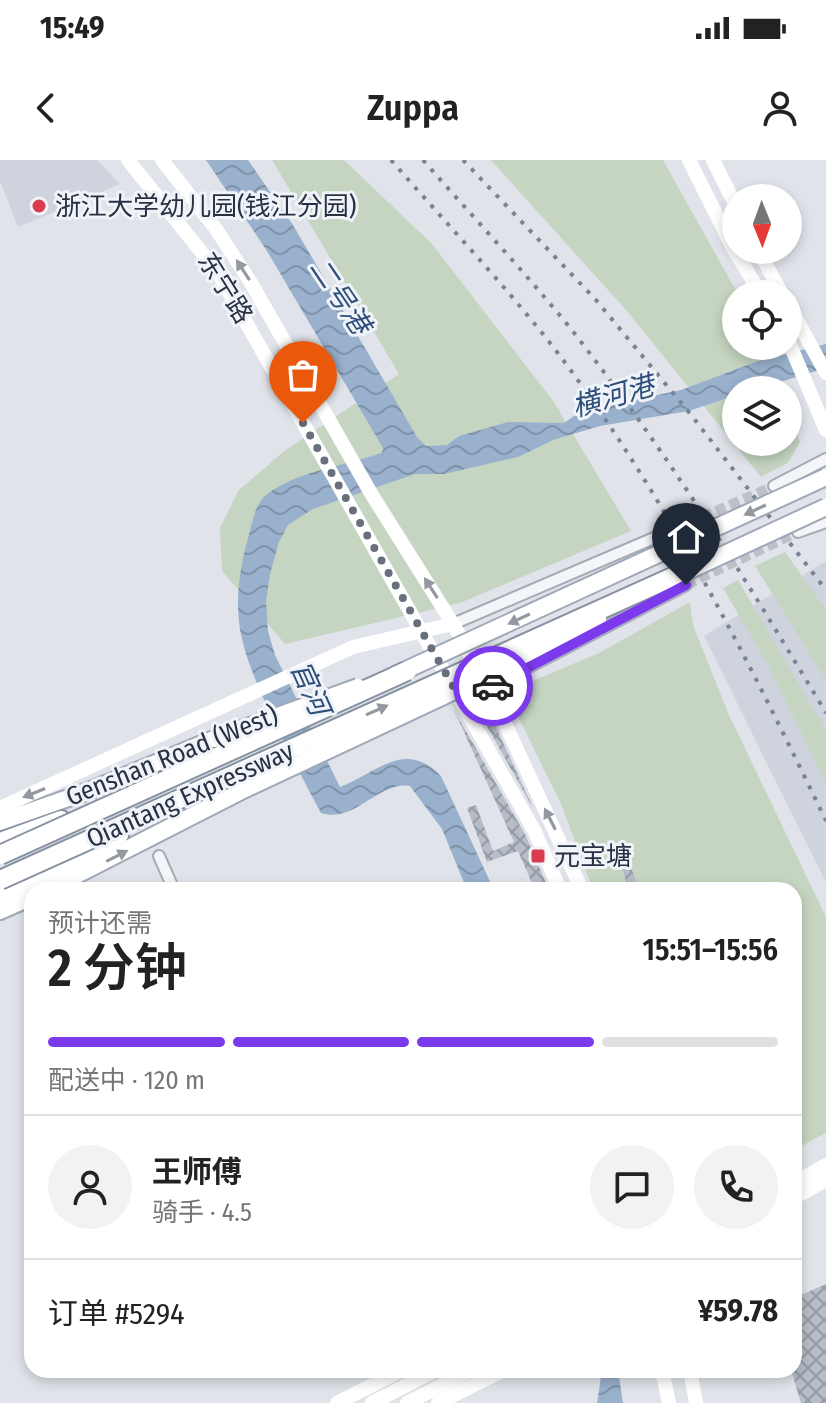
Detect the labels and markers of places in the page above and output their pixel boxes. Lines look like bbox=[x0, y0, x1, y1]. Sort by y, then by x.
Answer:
place label: 浙江大学幼儿园(钱江分园) bbox=[55, 191, 356, 222]
marker: 浙江大学幼儿园(钱江分园) bbox=[30, 197, 48, 215]
pin bbox=[269, 341, 337, 423]
pin bbox=[652, 503, 720, 585]
place label: 元宝塘 bbox=[554, 841, 632, 872]
marker: 元宝塘 bbox=[529, 847, 547, 865]

